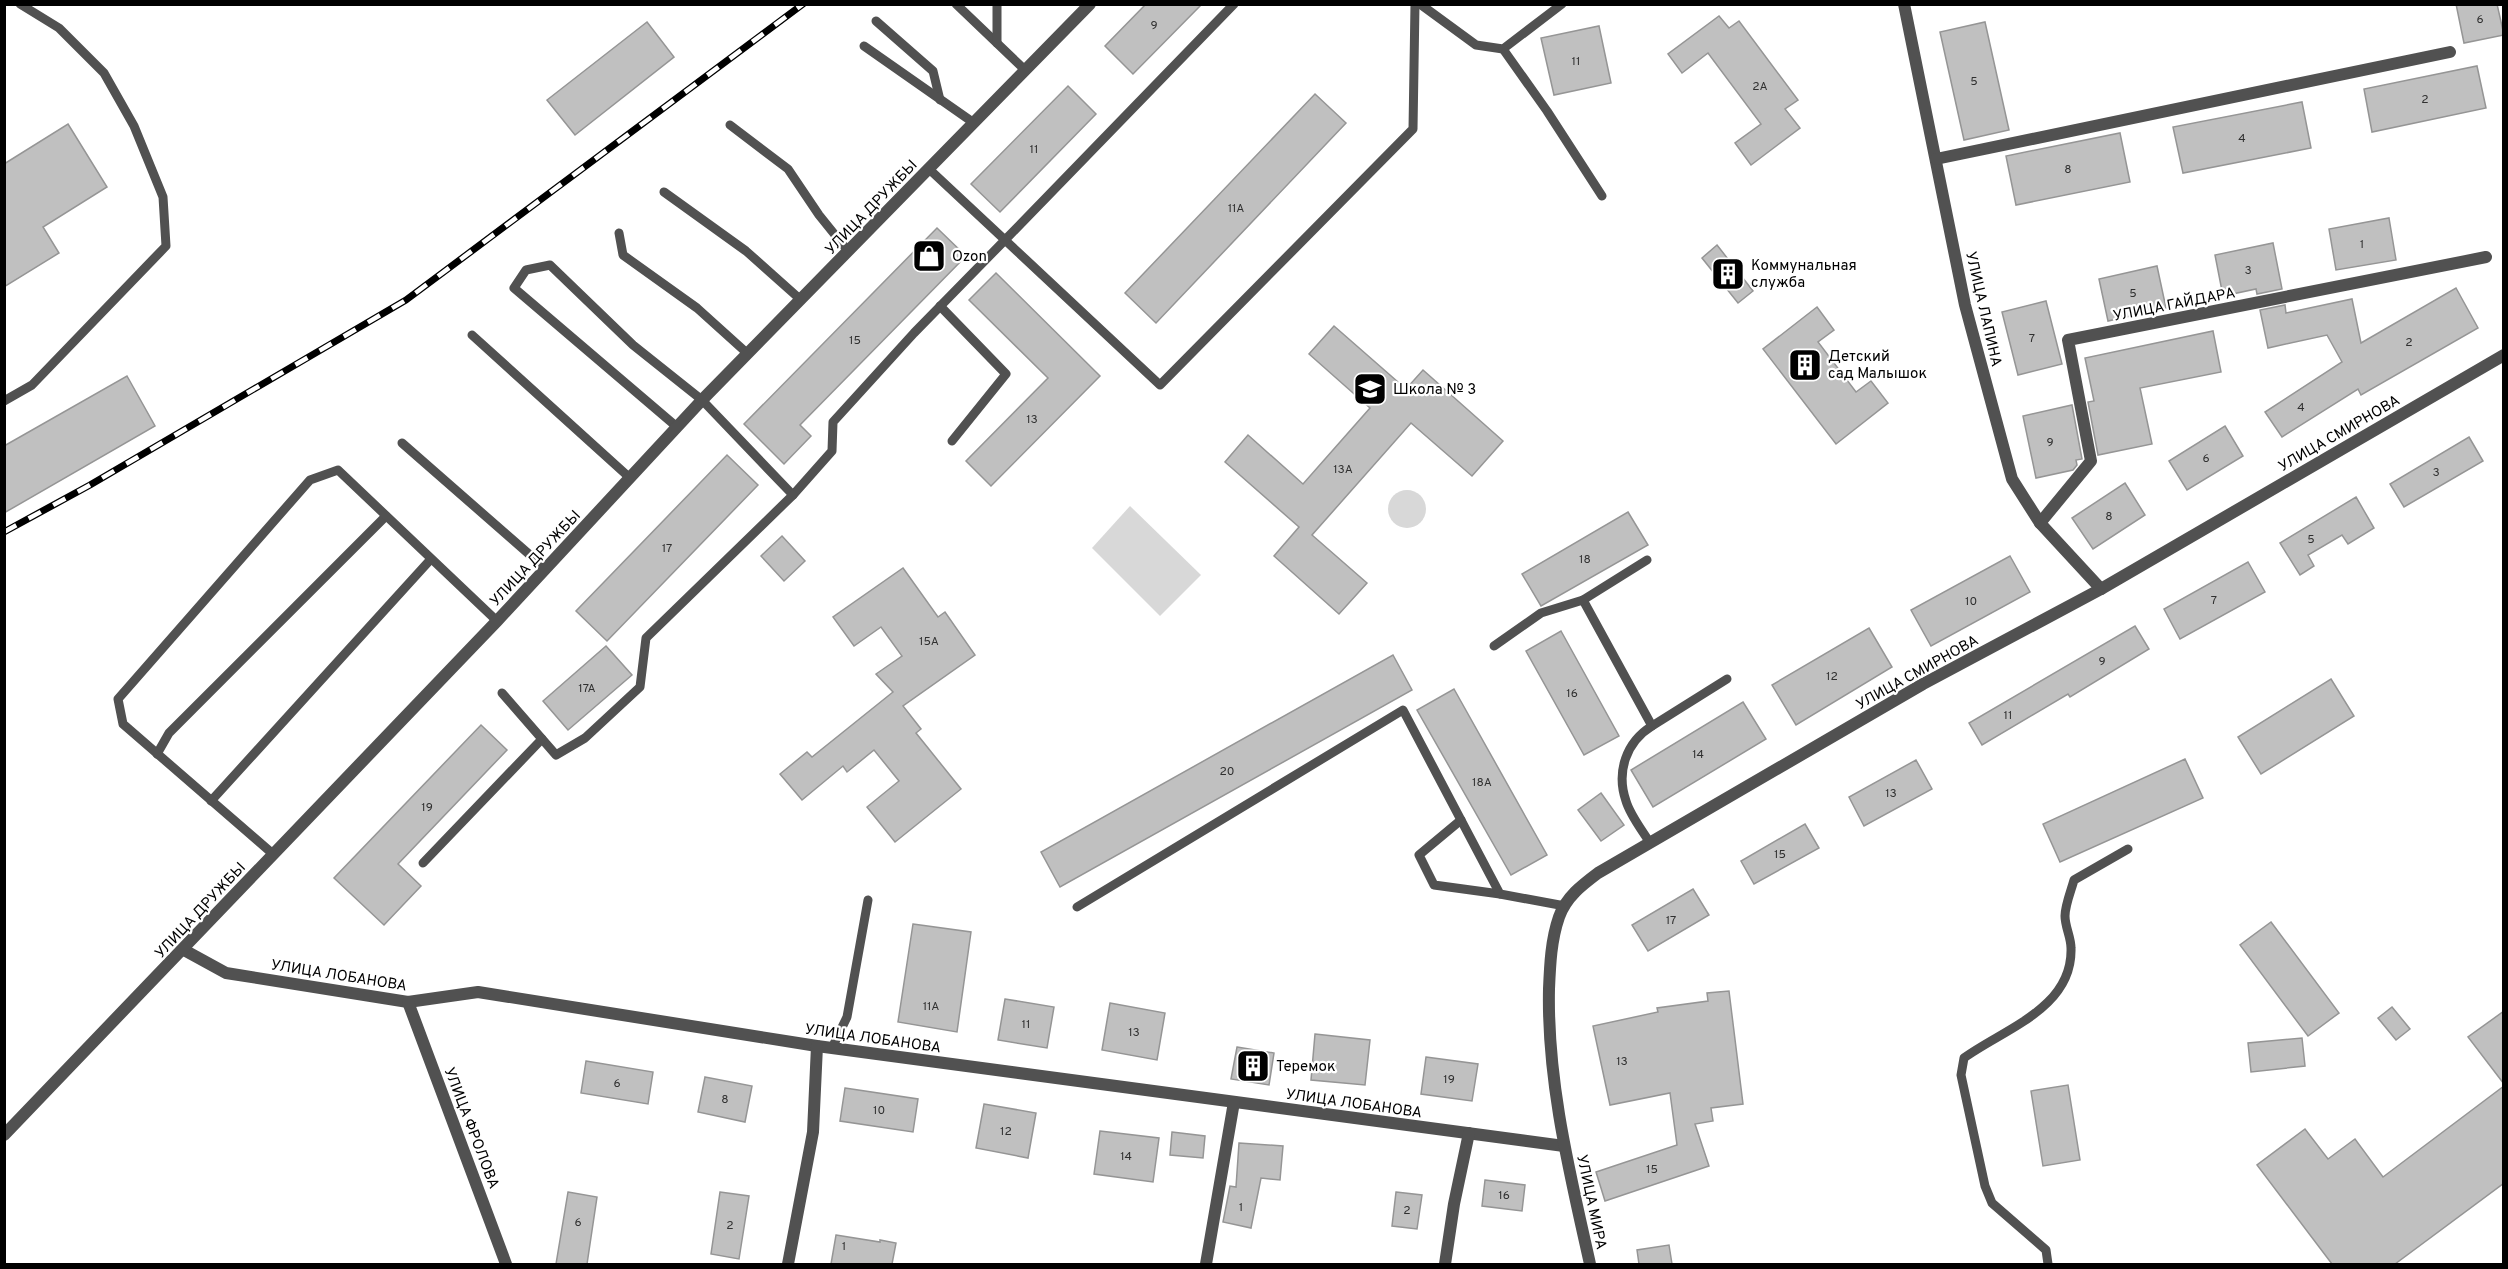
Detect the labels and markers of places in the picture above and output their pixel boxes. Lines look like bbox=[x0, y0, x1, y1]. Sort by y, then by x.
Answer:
shop icon: Ozon bbox=[911, 238, 947, 274]
place label: Ozon bbox=[952, 248, 987, 267]
building icon: Коммунальная служба bbox=[1710, 256, 1746, 292]
place label: Коммунальная служба bbox=[1751, 257, 1857, 293]
building icon: Детский сад Малышок bbox=[1787, 347, 1823, 383]
place label: Детский сад Малышок bbox=[1828, 348, 1927, 384]
school or university icon: Школа № 3 bbox=[1352, 371, 1388, 407]
place label: Школа № 3 bbox=[1393, 381, 1476, 400]
building icon: Теремок bbox=[1235, 1048, 1271, 1084]
place label: Теремок bbox=[1276, 1058, 1336, 1077]

